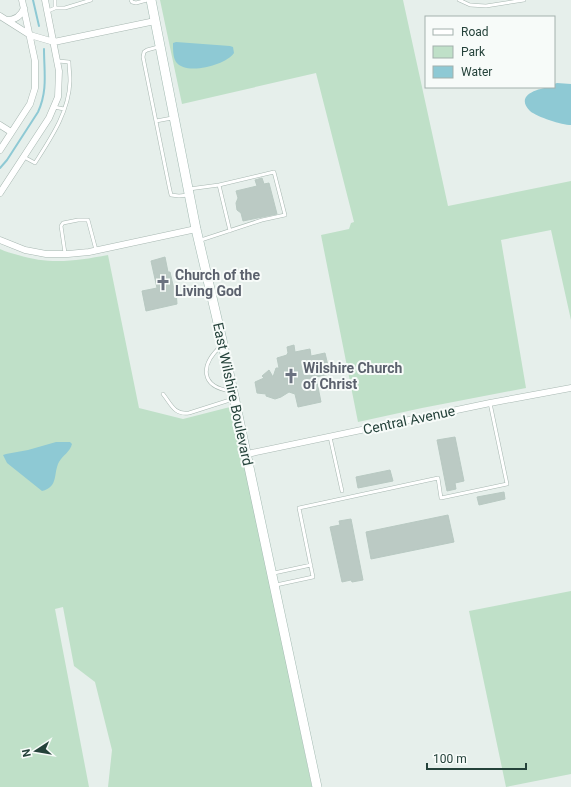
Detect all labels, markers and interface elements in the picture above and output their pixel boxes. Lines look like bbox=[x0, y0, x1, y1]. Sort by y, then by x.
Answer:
legend bbox=[425, 16, 555, 88]
text: Road bbox=[461, 25, 489, 39]
text: Park bbox=[461, 45, 486, 59]
text: Water bbox=[461, 65, 492, 79]
place label: Church of the Living God bbox=[175, 267, 260, 299]
church icon: Church of the Living God bbox=[154, 274, 172, 292]
street label: East Wilshire Boulevard bbox=[210, 321, 256, 467]
place label: Wilshire Church of Christ bbox=[303, 360, 403, 392]
church icon: Wilshire Church of Christ bbox=[282, 367, 300, 385]
street label: Central Avenue bbox=[362, 402, 456, 438]
north arrow bbox=[16, 731, 56, 771]
scale bar bbox=[427, 745, 526, 771]
text: N bbox=[19, 748, 34, 758]
text: 100 m bbox=[433, 752, 467, 766]

